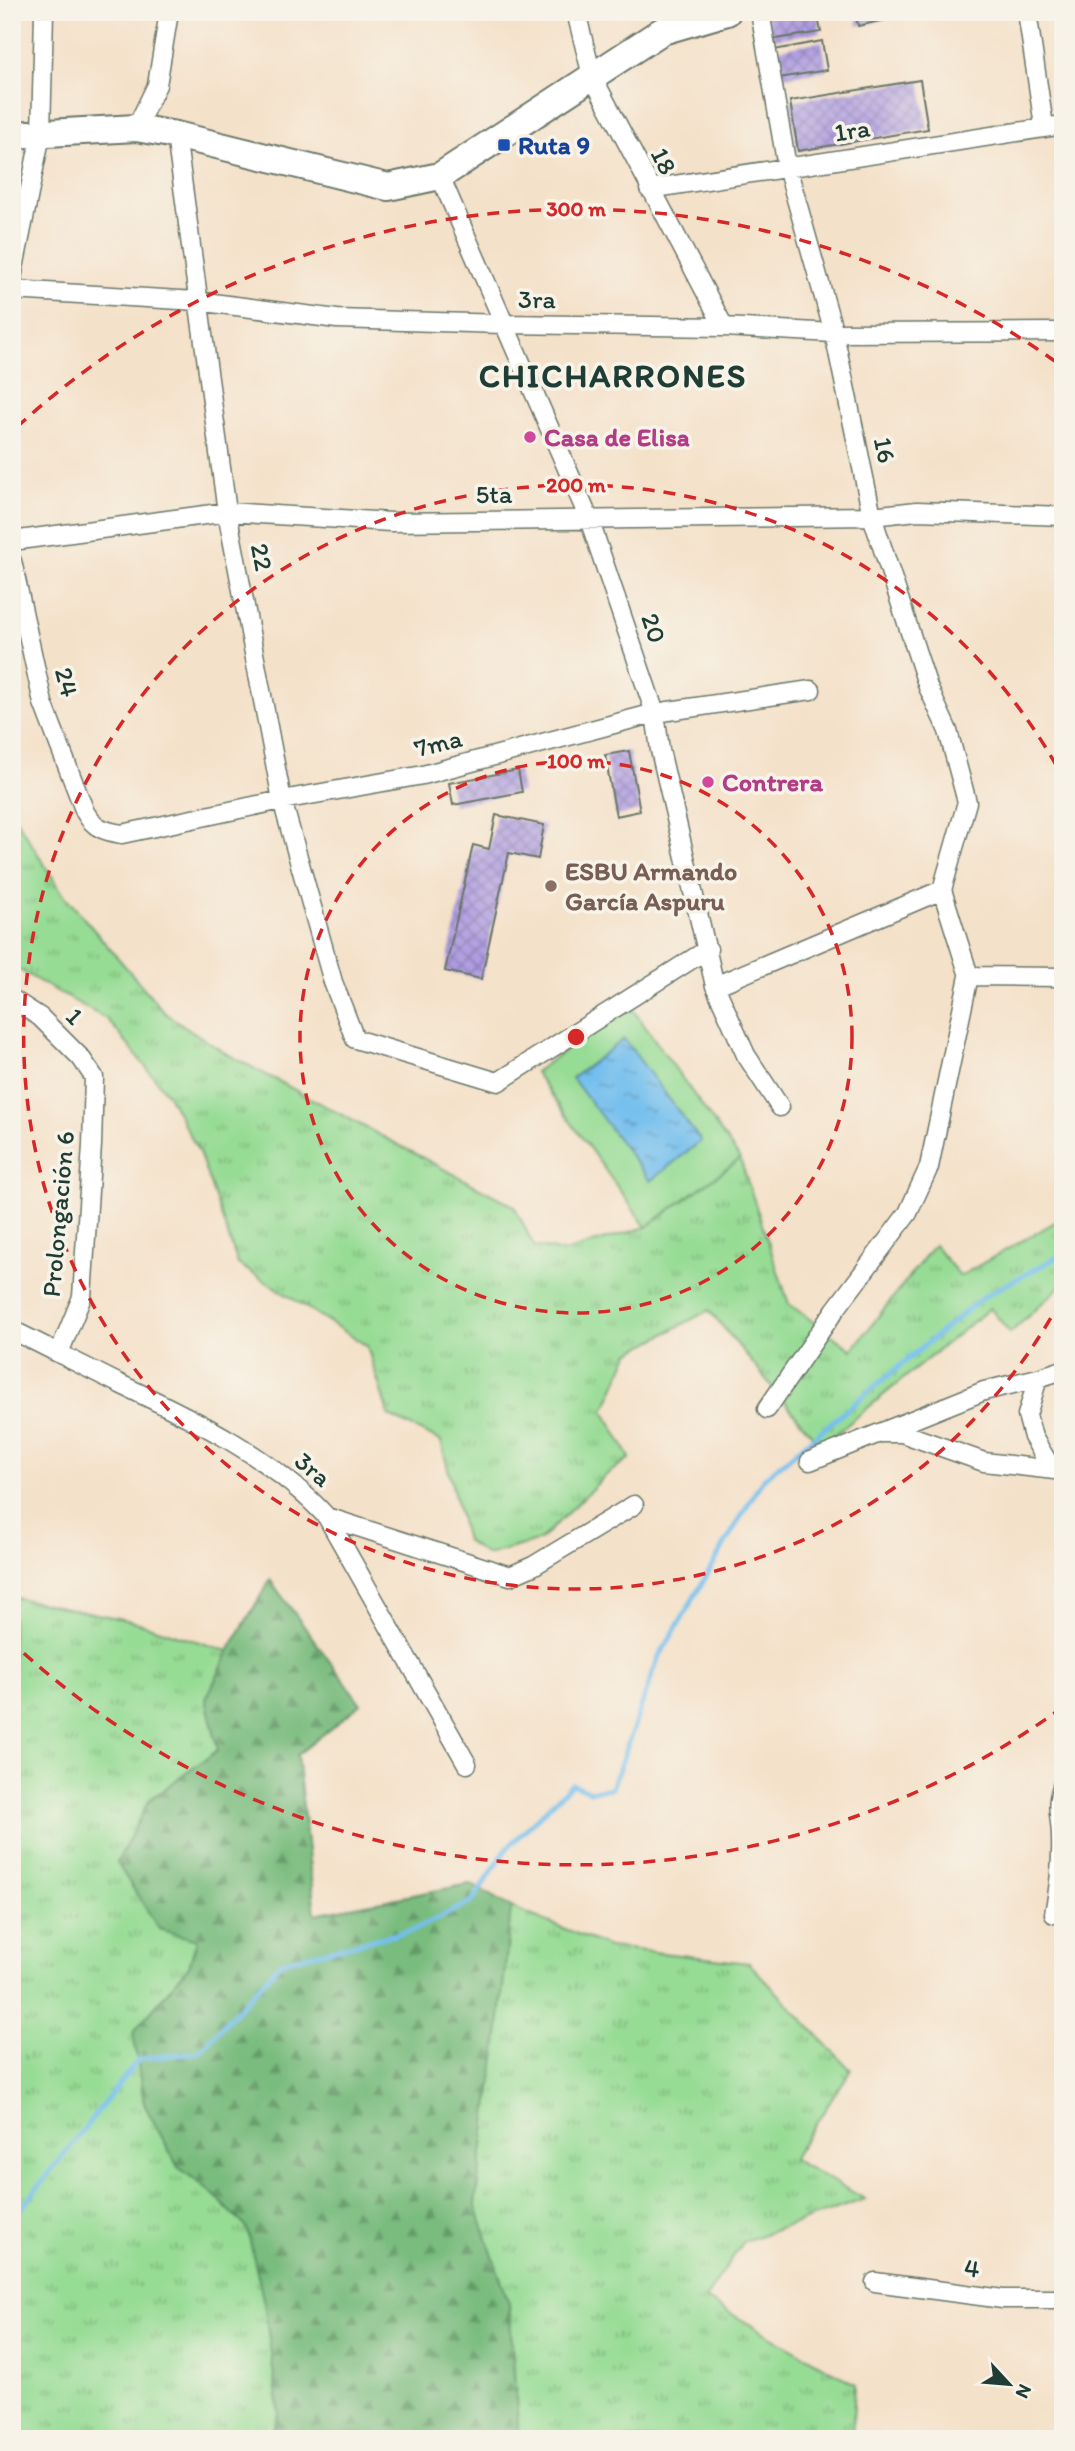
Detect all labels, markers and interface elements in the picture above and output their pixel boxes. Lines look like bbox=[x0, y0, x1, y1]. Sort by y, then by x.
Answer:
street label: 1ra bbox=[832, 111, 873, 149]
place label: Ruta 9 bbox=[518, 129, 590, 161]
marker: Ruta 9 bbox=[496, 137, 512, 153]
street label: 18 bbox=[644, 142, 684, 180]
text: 300 m bbox=[546, 196, 606, 221]
street label: 3ra bbox=[518, 283, 557, 315]
district label: CHICHARRONES bbox=[479, 356, 747, 395]
place label: Casa de Elisa bbox=[544, 421, 690, 453]
marker: Casa de Elisa bbox=[522, 429, 538, 445]
street label: 16 bbox=[867, 434, 903, 466]
text: 200 m bbox=[546, 472, 606, 497]
street label: 5ta bbox=[475, 478, 513, 510]
street label: 22 bbox=[244, 541, 280, 574]
street label: 20 bbox=[634, 609, 674, 647]
street label: 24 bbox=[48, 664, 86, 701]
street label: 7ma bbox=[411, 722, 466, 764]
text: 100 m bbox=[547, 748, 605, 773]
place label: Contrera bbox=[722, 766, 823, 798]
marker: Contrera bbox=[700, 774, 716, 790]
place label: ESBU Armando García Aspuru bbox=[565, 855, 737, 917]
marker: ESBU Armando García Aspuru bbox=[543, 878, 559, 894]
street label: 1 bbox=[59, 1000, 91, 1032]
centre of rings bbox=[564, 1025, 588, 1049]
street label: Prolongación 6 bbox=[35, 1130, 81, 1298]
street label: 3ra bbox=[288, 1445, 338, 1494]
street label: 4 bbox=[962, 2251, 982, 2285]
north arrow bbox=[974, 2350, 1044, 2420]
text: N bbox=[1011, 2380, 1037, 2402]

